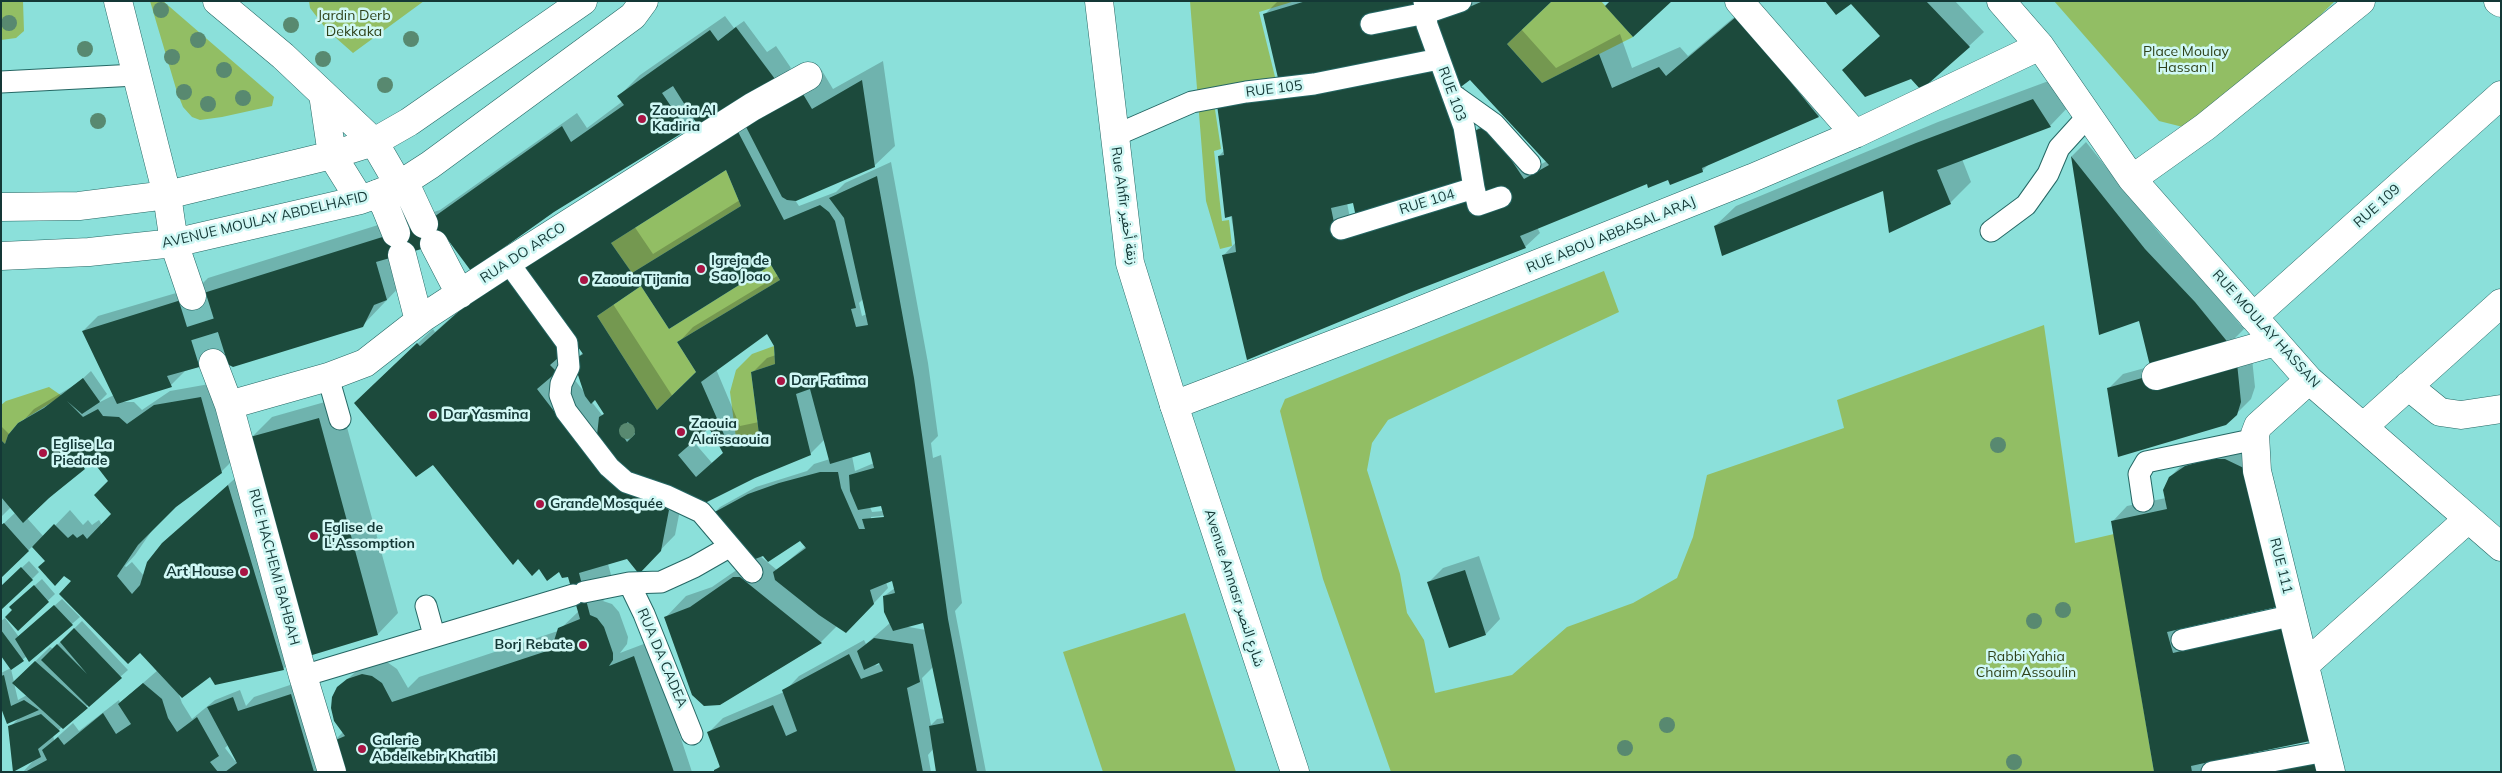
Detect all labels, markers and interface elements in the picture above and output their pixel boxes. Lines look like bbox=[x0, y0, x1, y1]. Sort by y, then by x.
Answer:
park label: Jardin Derb Dekkaka bbox=[317, 8, 391, 40]
park label: Place Moulay Hassan I bbox=[2143, 44, 2229, 76]
street label: RUE 103 bbox=[1434, 64, 1470, 124]
street label: RUE 105 bbox=[1245, 77, 1303, 101]
place label: Zaouia Al Kadiria bbox=[652, 103, 716, 136]
marker: Zaouia Al Kadiria bbox=[636, 113, 648, 125]
street label: Rue Ahfir زنقة أحفير bbox=[1107, 146, 1141, 266]
street label: RUE 109 bbox=[2350, 181, 2404, 231]
street label: RUE 104 bbox=[1397, 186, 1457, 218]
street label: AVENUE MOULAY ABDELHAFID bbox=[160, 188, 370, 252]
street label: RUE ABOU ABBASAL ARAJ bbox=[1524, 193, 1698, 277]
street label: RUA DO ARCO bbox=[477, 219, 569, 287]
place label: Igreja de Sao Joao bbox=[711, 253, 771, 286]
marker: Igreja de Sao Joao bbox=[695, 263, 707, 275]
street label: RUE MOULAY HASSAN bbox=[2209, 267, 2323, 391]
place label: Zaouia Tijania bbox=[594, 272, 689, 288]
marker: Zaouia Tijania bbox=[578, 274, 590, 286]
place label: Dar Fatima bbox=[791, 373, 866, 389]
marker: Dar Fatima bbox=[775, 375, 787, 387]
place label: Dar Yasmina bbox=[443, 407, 528, 423]
marker: Dar Yasmina bbox=[427, 409, 439, 421]
place label: Zaouia Alaïssaouia bbox=[691, 416, 769, 448]
marker: Zaouia Alaïssaouia bbox=[675, 426, 687, 438]
place label: Eglise La Piedade bbox=[53, 437, 112, 470]
marker: Eglise La Piedade bbox=[37, 447, 49, 459]
street label: RUE HACHEMI BAHBAH bbox=[245, 487, 303, 647]
place label: Grande Mosquée bbox=[550, 496, 663, 512]
marker: Grande Mosquée bbox=[534, 498, 546, 510]
street label: Avenue Annasr شارع النصر bbox=[1201, 507, 1267, 669]
place label: Eglise de L'Assomption bbox=[324, 520, 415, 552]
marker: Eglise de L'Assomption bbox=[308, 530, 320, 542]
street label: RUE 111 bbox=[2266, 536, 2296, 596]
place label: Art House bbox=[166, 564, 234, 580]
marker: Art House bbox=[238, 566, 250, 578]
street label: RUA DA CADEA bbox=[633, 606, 691, 710]
place label: Borj Rebate bbox=[494, 637, 573, 653]
marker: Borj Rebate bbox=[577, 639, 589, 651]
park label: Rabbi Yahia Chaim Assoulin bbox=[1976, 649, 2076, 682]
place label: Galerie Abdelkebir Khatibi bbox=[372, 733, 496, 766]
marker: Galerie Abdelkebir Khatibi bbox=[356, 743, 368, 755]

